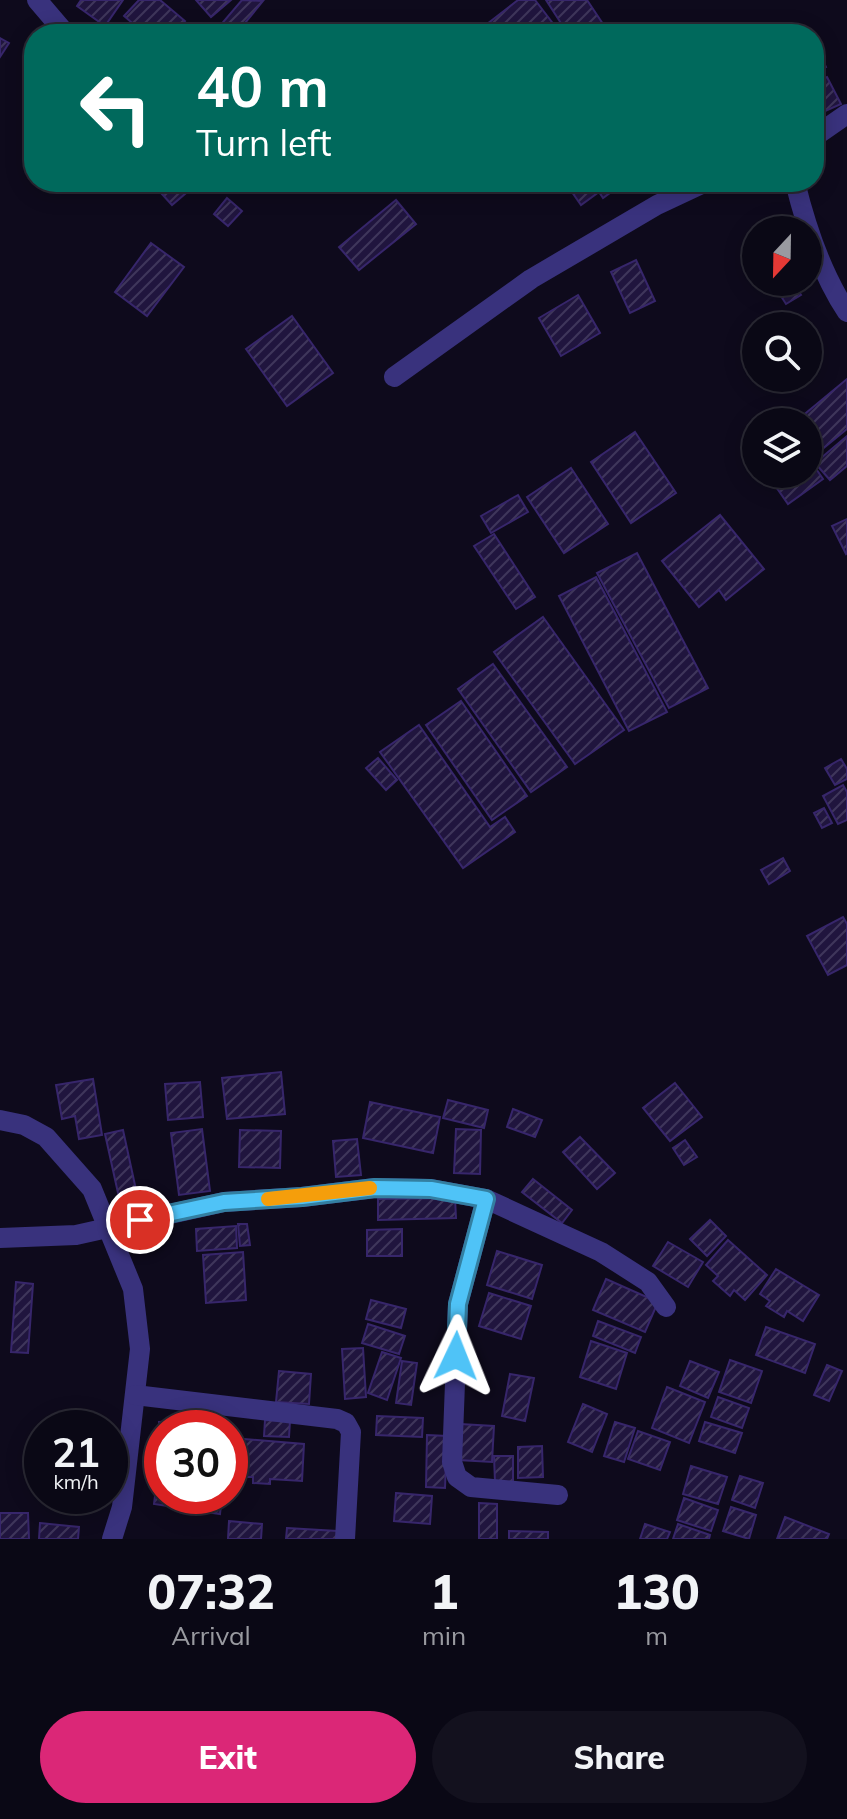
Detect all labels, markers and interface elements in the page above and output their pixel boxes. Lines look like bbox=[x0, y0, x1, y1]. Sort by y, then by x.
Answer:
text: 40 m bbox=[196, 51, 329, 121]
icon: left bbox=[64, 56, 168, 160]
text: Turn left bbox=[196, 120, 332, 165]
north arrow bbox=[742, 216, 822, 296]
map controls bbox=[742, 216, 822, 488]
button: search bbox=[742, 312, 822, 392]
button: layers bbox=[742, 408, 822, 488]
pin bbox=[106, 1186, 174, 1254]
icon: arrive bbox=[118, 1198, 162, 1242]
position arrow bbox=[414, 1314, 498, 1398]
speed limit sign: 30 bbox=[144, 1410, 248, 1514]
text: 21 bbox=[52, 1427, 100, 1477]
text: km/h bbox=[53, 1469, 99, 1494]
text: 07:32 bbox=[147, 1561, 275, 1621]
text: 1 bbox=[430, 1561, 459, 1621]
text: 130 bbox=[613, 1561, 700, 1621]
text: Arrival bbox=[171, 1619, 251, 1652]
text: min bbox=[422, 1619, 466, 1652]
text: m bbox=[645, 1619, 668, 1652]
button: Exit bbox=[40, 1711, 416, 1803]
button: Share bbox=[432, 1711, 807, 1803]

